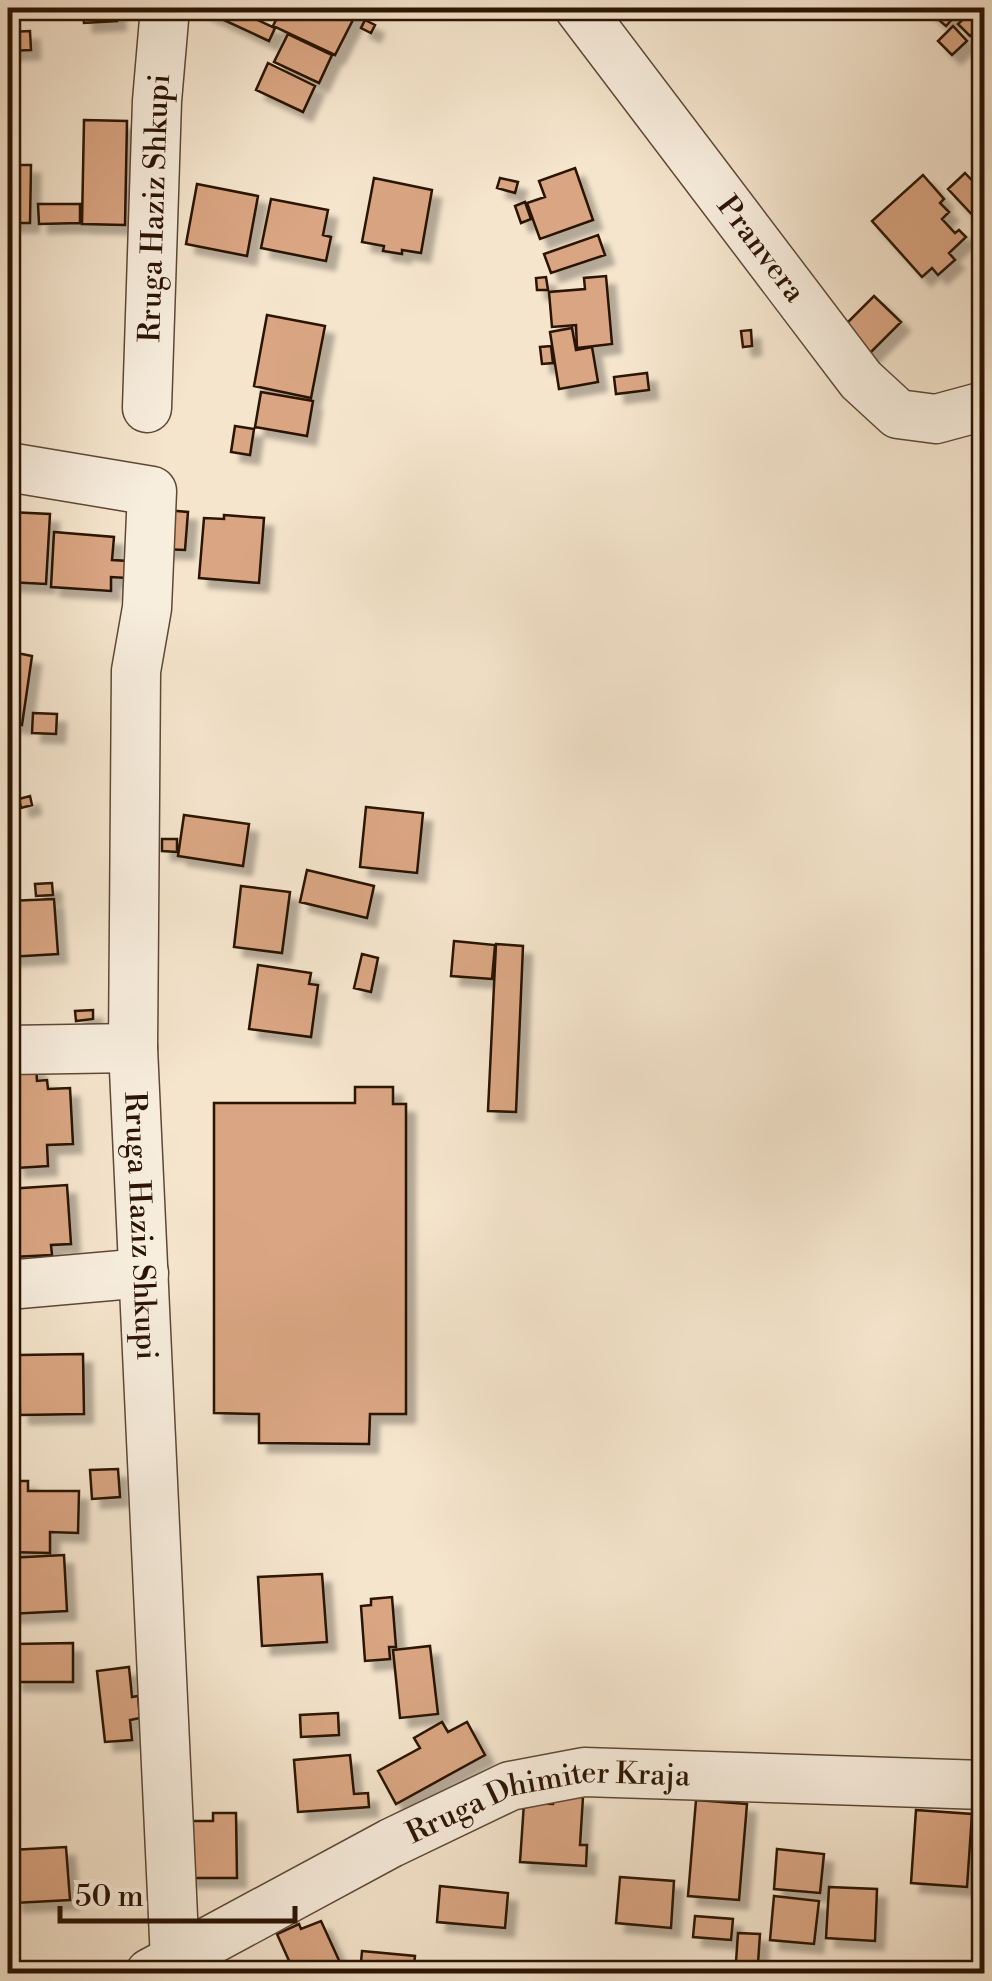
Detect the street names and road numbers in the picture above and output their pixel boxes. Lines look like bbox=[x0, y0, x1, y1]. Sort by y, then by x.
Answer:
street label: Rruga Haziz Shkupi bbox=[131, 72, 179, 343]
street label: Pranvera bbox=[708, 188, 814, 311]
street label: Rruga Haziz Shkupi bbox=[115, 1091, 165, 1361]
street label: Rruga Dhimiter Kraja bbox=[400, 1754, 692, 1853]

